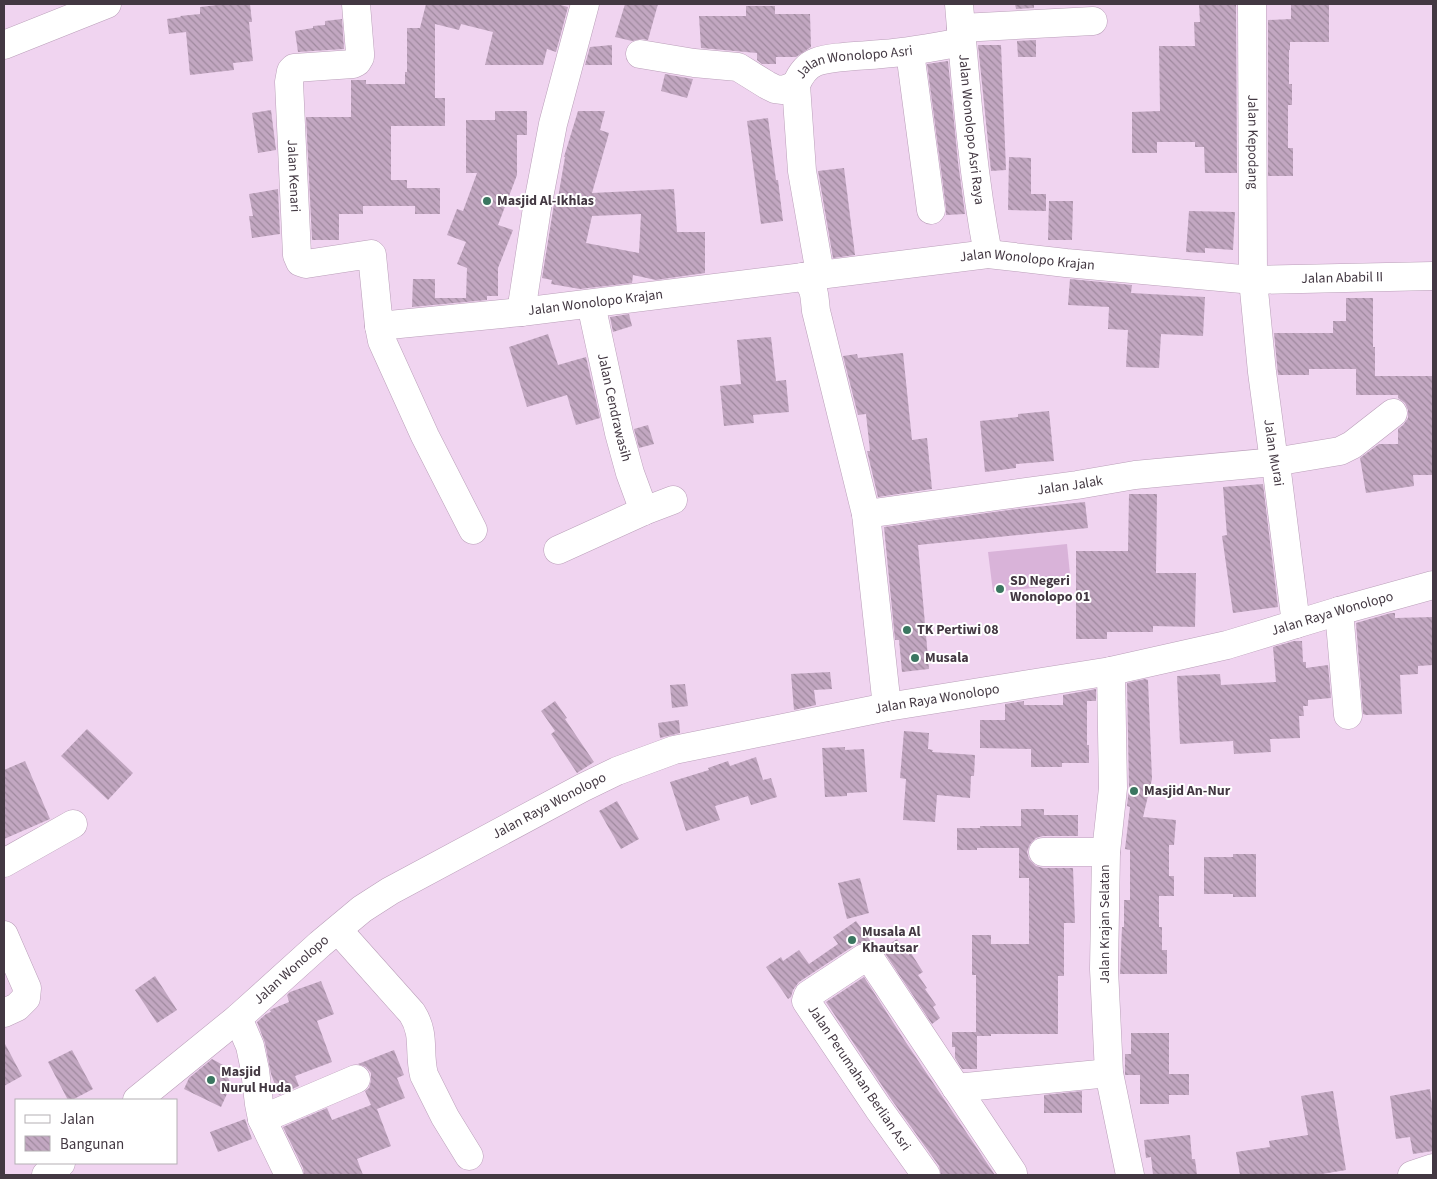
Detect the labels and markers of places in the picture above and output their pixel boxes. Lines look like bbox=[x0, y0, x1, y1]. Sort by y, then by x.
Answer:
place label: Masjid Al-Ikhlas bbox=[497, 191, 594, 211]
marker: Masjid Al-Ikhlas bbox=[481, 195, 493, 207]
place label: SD Negeri Wonolopo 01 bbox=[1010, 571, 1090, 607]
marker: SD Negeri Wonolopo 01 bbox=[994, 583, 1006, 595]
place label: TK Pertiwi 08 bbox=[917, 620, 999, 640]
marker: TK Pertiwi 08 bbox=[901, 624, 913, 636]
place label: Musala bbox=[925, 648, 969, 668]
marker: Musala bbox=[909, 652, 921, 664]
place label: Masjid An-Nur bbox=[1144, 781, 1231, 801]
marker: Masjid An-Nur bbox=[1128, 785, 1140, 797]
place label: Musala Al Khautsar bbox=[862, 922, 920, 958]
marker: Musala Al Khautsar bbox=[846, 934, 858, 946]
place label: Masjid Nurul Huda bbox=[221, 1062, 291, 1098]
marker: Masjid Nurul Huda bbox=[205, 1074, 217, 1086]

